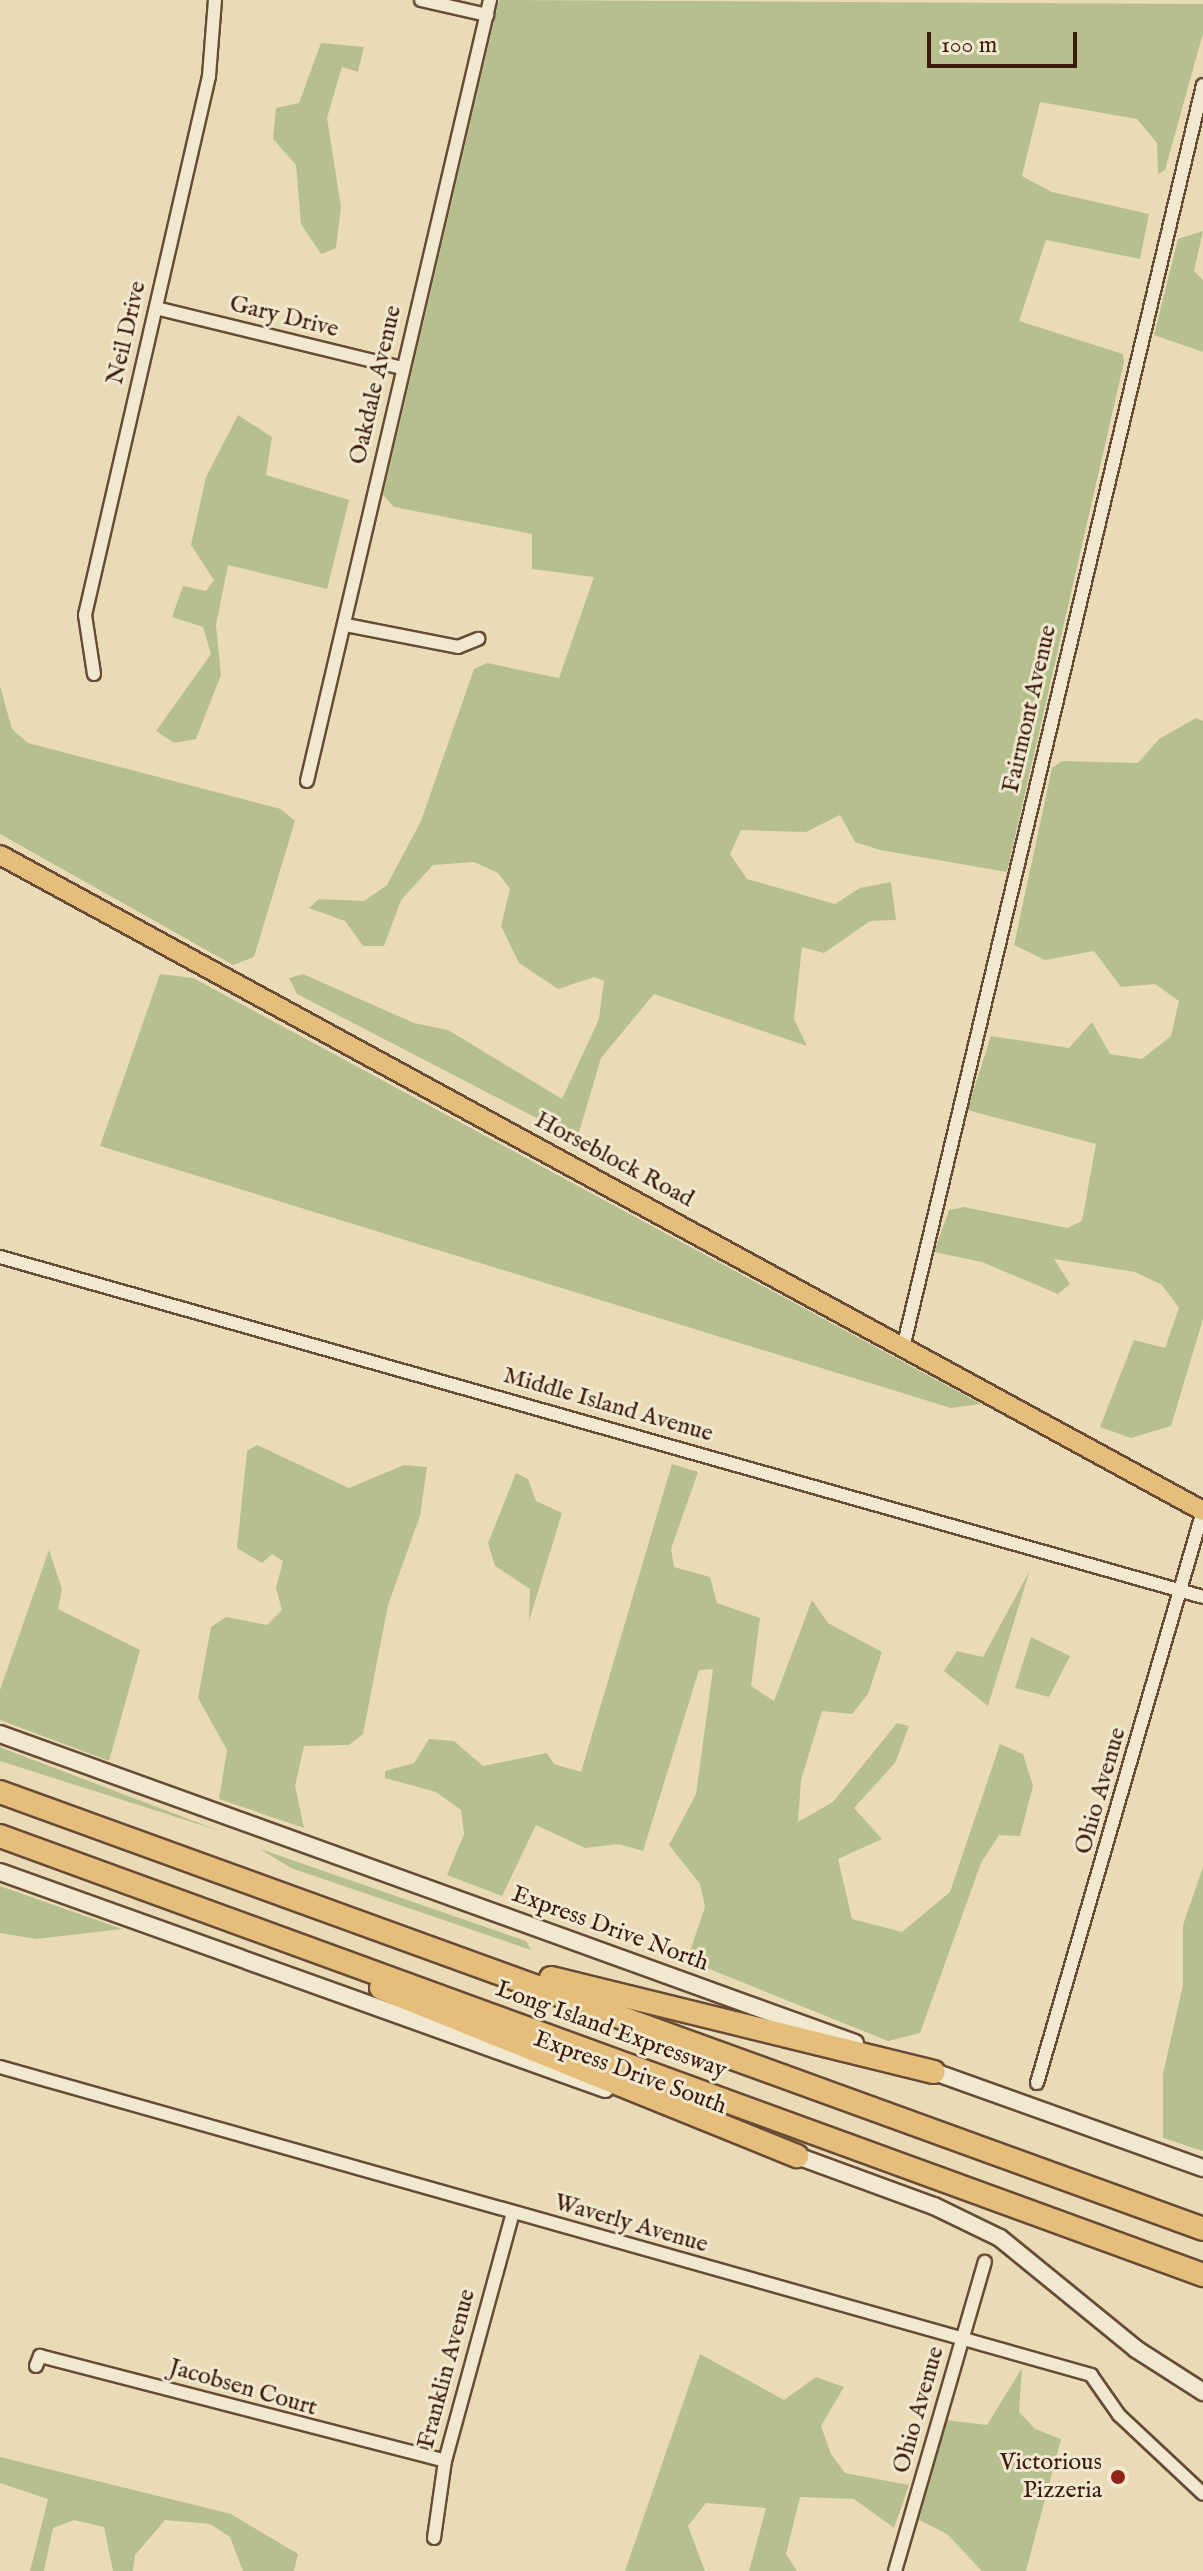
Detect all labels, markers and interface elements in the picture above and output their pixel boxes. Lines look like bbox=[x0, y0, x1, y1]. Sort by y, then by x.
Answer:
scale bar bbox=[931, 16, 1081, 66]
text: 100 m bbox=[941, 30, 997, 61]
street label: Neil Drive bbox=[101, 278, 153, 388]
street label: Gary Drive bbox=[227, 290, 341, 344]
street label: Oakdale Avenue bbox=[344, 303, 408, 467]
street label: Fairmont Avenue bbox=[997, 622, 1063, 796]
street label: Horseblock Road bbox=[530, 1106, 698, 1214]
street label: Middle Island Avenue bbox=[500, 1361, 716, 1449]
street label: Ohio Avenue bbox=[1069, 1724, 1133, 1858]
street label: Express Drive North bbox=[508, 1880, 712, 1978]
street label: Long Island Expressway bbox=[492, 1975, 730, 2085]
street label: Express Drive South bbox=[530, 2025, 730, 2121]
street label: Waverly Avenue bbox=[551, 2188, 711, 2260]
street label: Franklin Avenue bbox=[412, 2286, 482, 2452]
street label: Ohio Avenue bbox=[887, 2343, 951, 2477]
street label: Jacobsen Court bbox=[166, 2353, 320, 2423]
place label: Victorious Pizzeria bbox=[1000, 2449, 1102, 2505]
marker: Victorious Pizzeria bbox=[1109, 2468, 1127, 2486]

